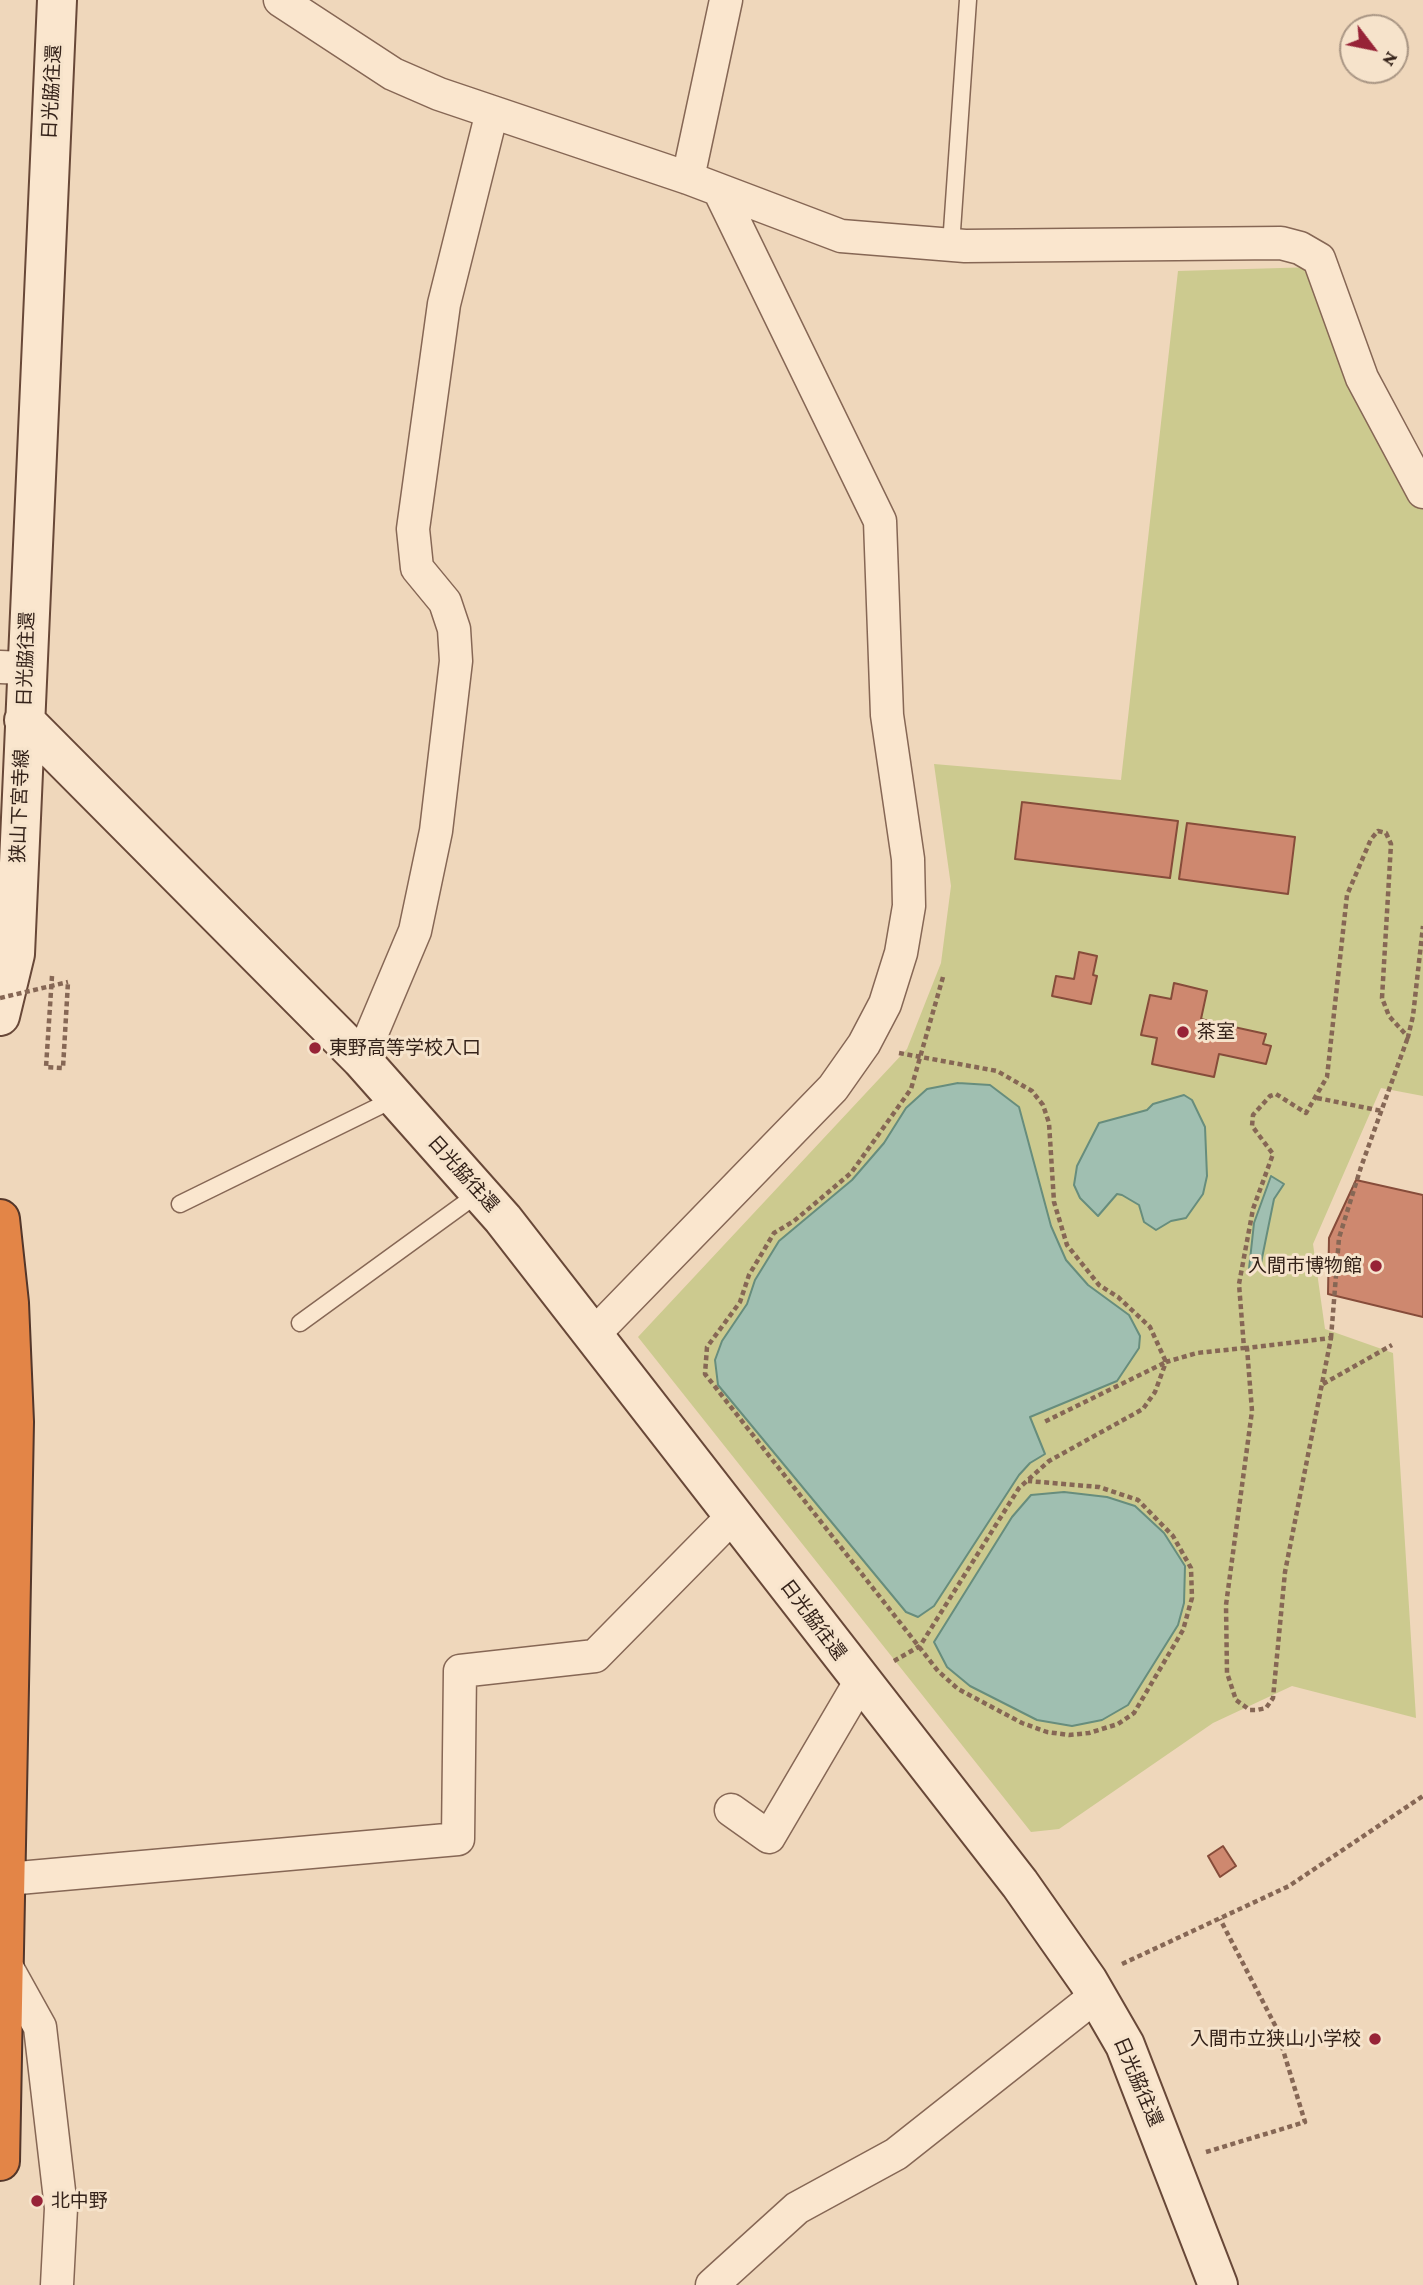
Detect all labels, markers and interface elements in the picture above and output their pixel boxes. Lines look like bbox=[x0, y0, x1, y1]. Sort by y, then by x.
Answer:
north arrow bbox=[1339, 14, 1409, 84]
street label: 日光脇往還 bbox=[38, 44, 66, 140]
text: N bbox=[1378, 48, 1403, 70]
street label: 日光脇往還 bbox=[13, 611, 39, 707]
street label: 狭山下宮寺線 bbox=[7, 749, 33, 863]
place label: 茶室 bbox=[1197, 1021, 1235, 1043]
marker: 茶室 bbox=[1175, 1024, 1191, 1040]
place label: 東野高等学校入口 bbox=[329, 1037, 481, 1059]
marker: 東野高等学校入口 bbox=[307, 1040, 323, 1056]
street label: 日光脇往還 bbox=[423, 1131, 503, 1217]
place label: 入間市博物館 bbox=[1248, 1255, 1362, 1277]
marker: 入間市博物館 bbox=[1368, 1258, 1384, 1274]
street label: 日光脇往還 bbox=[775, 1575, 851, 1665]
place label: 入間市立狭山小学校 bbox=[1190, 2028, 1361, 2050]
marker: 入間市立狭山小学校 bbox=[1367, 2031, 1383, 2047]
street label: 日光脇往還 bbox=[1109, 2034, 1167, 2130]
place label: 北中野 bbox=[51, 2190, 108, 2212]
marker: 北中野 bbox=[29, 2193, 45, 2209]

